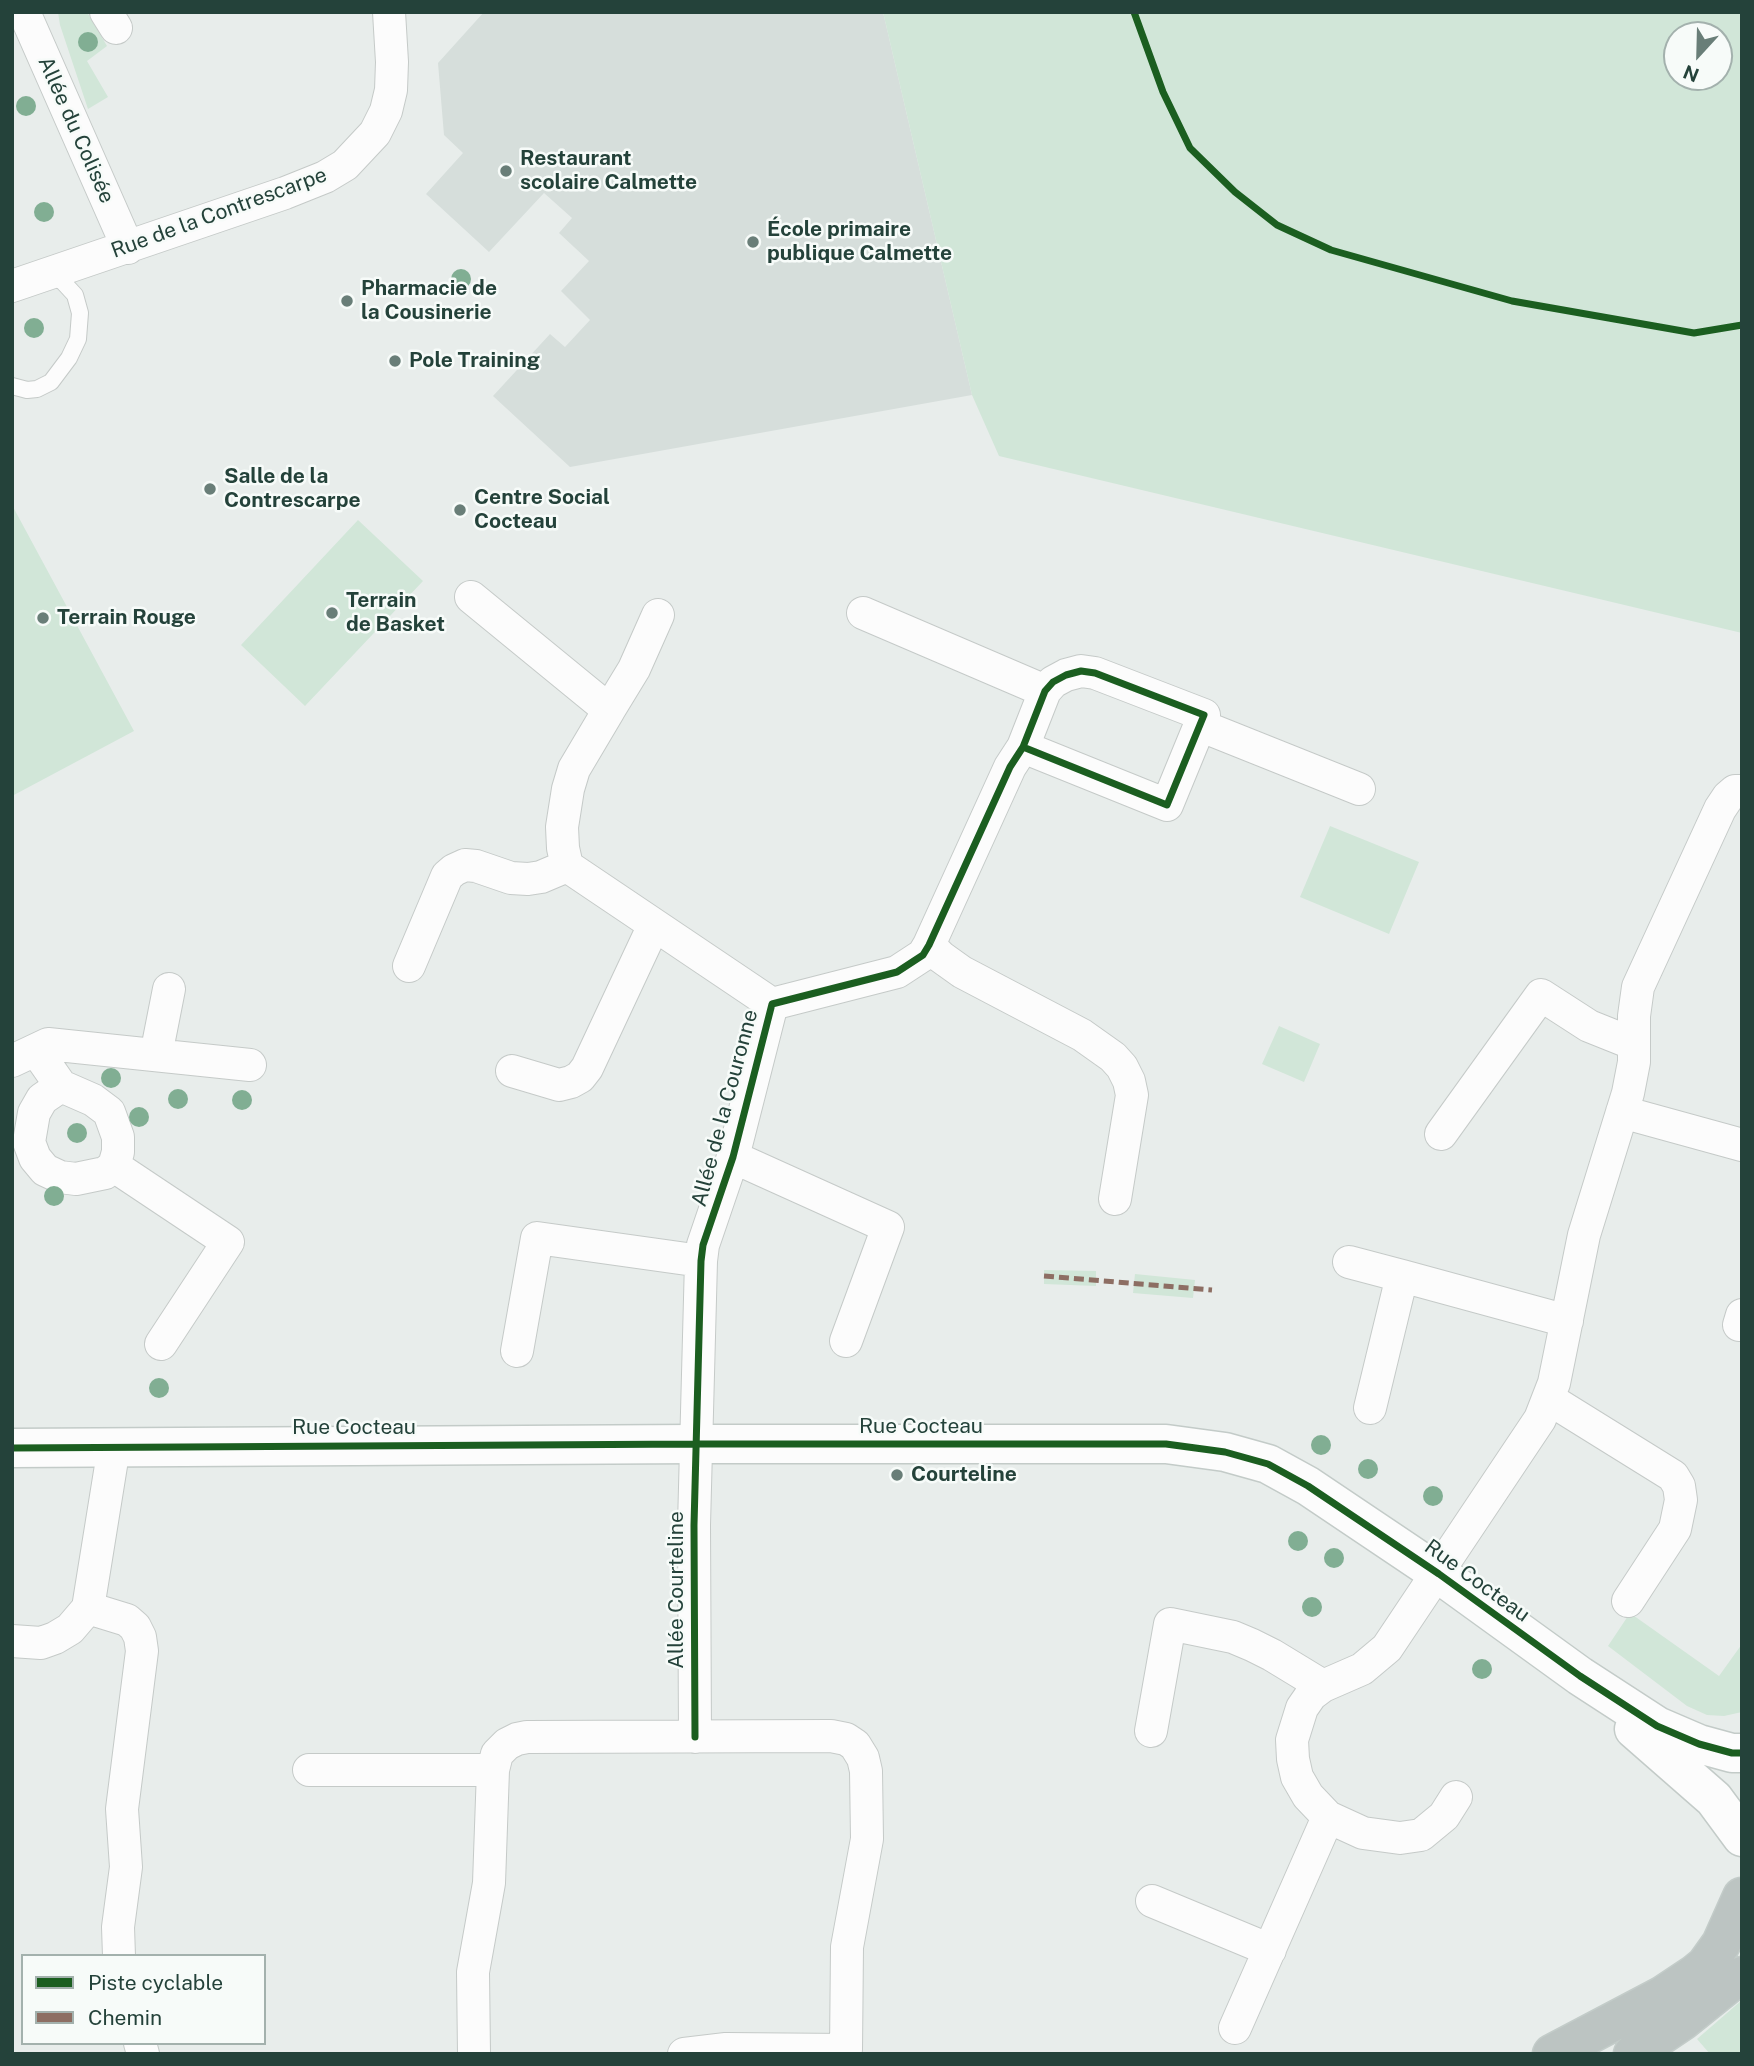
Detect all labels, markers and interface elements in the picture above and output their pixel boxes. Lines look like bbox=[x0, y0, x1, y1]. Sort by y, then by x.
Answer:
north arrow bbox=[1663, 21, 1733, 91]
street label: Allée du Colisée bbox=[32, 53, 120, 207]
text: N bbox=[1680, 61, 1702, 87]
place label: Restaurant scolaire Calmette bbox=[520, 146, 697, 196]
street label: Rue de la Contrescarpe bbox=[108, 162, 330, 264]
marker: Restaurant scolaire Calmette bbox=[498, 163, 514, 179]
place label: École primaire publique Calmette bbox=[767, 217, 952, 267]
marker: École primaire publique Calmette bbox=[745, 234, 761, 250]
place label: Pharmacie de la Cousinerie bbox=[361, 276, 497, 326]
marker: Pharmacie de la Cousinerie bbox=[339, 293, 355, 309]
place label: Pole Training bbox=[409, 348, 540, 374]
marker: Pole Training bbox=[387, 353, 403, 369]
place label: Salle de la Contrescarpe bbox=[224, 464, 361, 514]
marker: Salle de la Contrescarpe bbox=[202, 481, 218, 497]
place label: Centre Social Cocteau bbox=[474, 485, 610, 535]
marker: Centre Social Cocteau bbox=[452, 502, 468, 518]
place label: Terrain de Basket bbox=[346, 588, 445, 638]
place label: Terrain Rouge bbox=[57, 605, 196, 631]
marker: Terrain de Basket bbox=[324, 605, 340, 621]
marker: Terrain Rouge bbox=[35, 610, 51, 626]
street label: Allée de la Couronne bbox=[687, 1007, 763, 1209]
street label: Rue Cocteau bbox=[859, 1414, 983, 1440]
street label: Rue Cocteau bbox=[292, 1415, 416, 1441]
place label: Courteline bbox=[911, 1462, 1017, 1488]
marker: Courteline bbox=[889, 1467, 905, 1483]
street label: Allée Courteline bbox=[664, 1511, 690, 1669]
street label: Rue Cocteau bbox=[1419, 1534, 1535, 1628]
legend bbox=[21, 1954, 266, 2045]
text: Piste cyclable bbox=[88, 1970, 223, 1995]
text: Chemin bbox=[88, 2005, 162, 2030]

